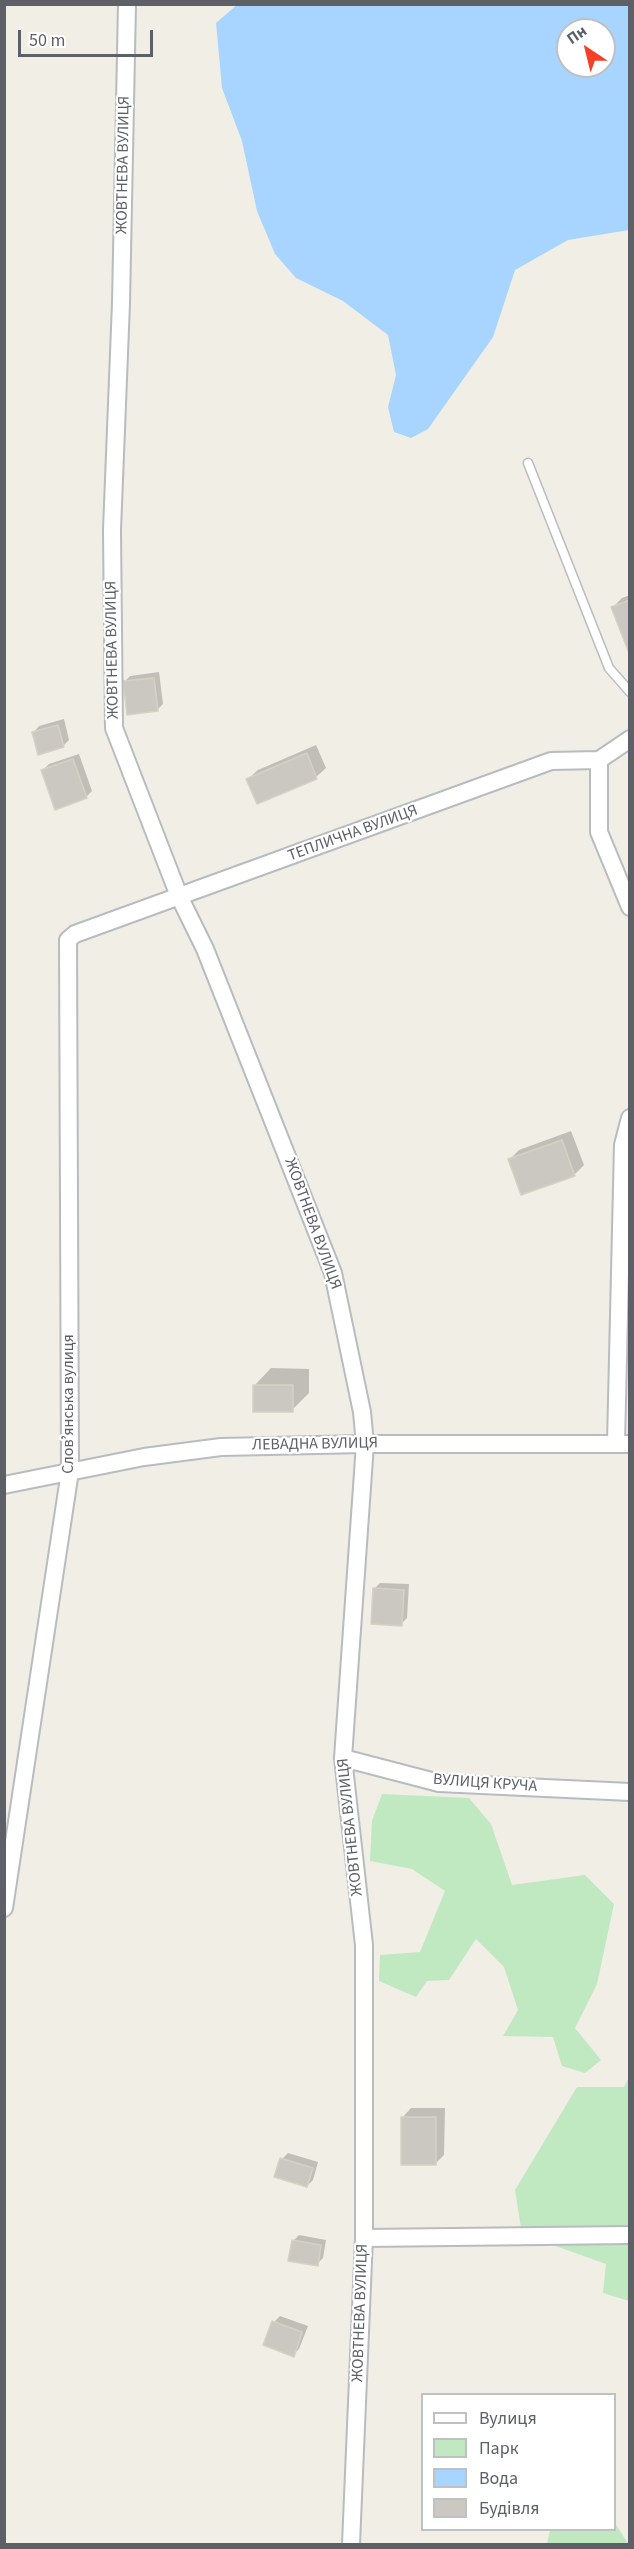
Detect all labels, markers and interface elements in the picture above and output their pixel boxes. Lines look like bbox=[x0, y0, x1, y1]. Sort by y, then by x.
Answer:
scale bar bbox=[21, 18, 156, 56]
north arrow bbox=[556, 18, 616, 78]
text: Пн bbox=[562, 20, 591, 50]
text: 50 m bbox=[29, 28, 65, 53]
street label: ЖОВТНЕВА ВУЛИЦЯ bbox=[113, 96, 135, 234]
street label: ЖОВТНЕВА ВУЛИЦЯ bbox=[102, 581, 124, 719]
street label: ТЕПЛИЧНА ВУЛИЦЯ bbox=[286, 802, 420, 866]
street label: ЖОВТНЕВА ВУЛИЦЯ bbox=[279, 1156, 345, 1292]
street label: Словʼянська вулиця bbox=[59, 1334, 79, 1474]
street label: ЛЕВАДНА ВУЛИЦЯ bbox=[252, 1434, 378, 1456]
street label: ЖОВТНЕВА ВУЛИЦЯ bbox=[334, 1757, 368, 1897]
street label: ВУЛИЦЯ КРУЧА bbox=[432, 1771, 538, 1797]
street label: ЖОВТНЕВА ВУЛИЦЯ bbox=[349, 2244, 373, 2382]
legend bbox=[421, 2393, 616, 2531]
text: Вулиця bbox=[479, 2406, 537, 2431]
text: Парк bbox=[479, 2436, 519, 2461]
text: Вода bbox=[479, 2466, 518, 2491]
text: Будівля bbox=[479, 2496, 539, 2521]

